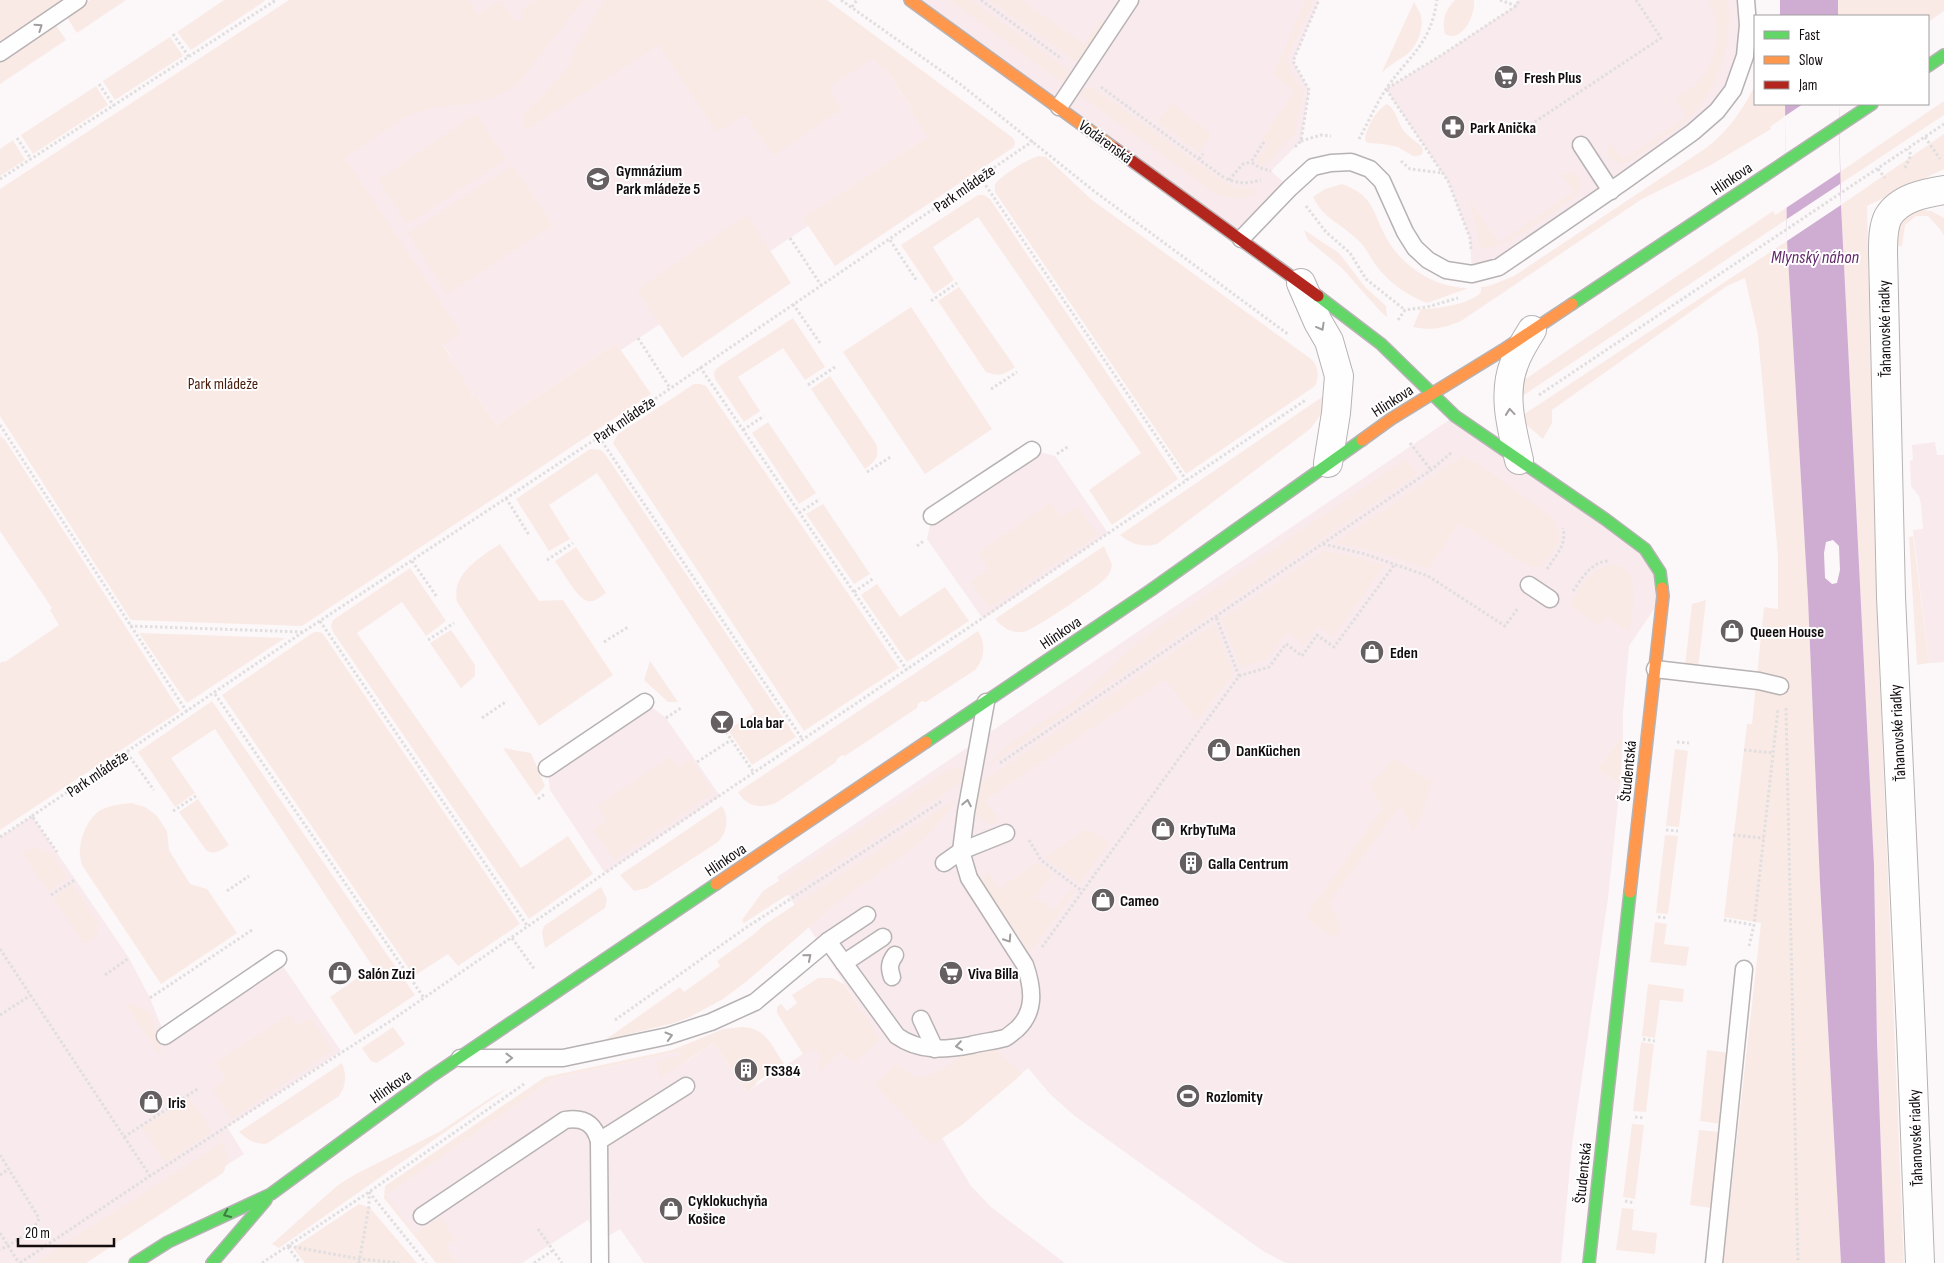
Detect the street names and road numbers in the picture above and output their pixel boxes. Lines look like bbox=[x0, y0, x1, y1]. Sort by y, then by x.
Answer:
street label: Vodárenská bbox=[1075, 116, 1136, 168]
street label: Hlinkova bbox=[1708, 159, 1756, 200]
street label: Park mládeže bbox=[931, 161, 999, 217]
street label: Ťahanovské riadky bbox=[1875, 280, 1896, 378]
street label: Hlinkova bbox=[1368, 381, 1417, 422]
street label: Park mládeže bbox=[590, 393, 659, 448]
street label: Hlinkova bbox=[1037, 613, 1085, 654]
street label: Ťahanovské riadky bbox=[1886, 684, 1911, 782]
street label: Študentská bbox=[1616, 740, 1641, 803]
street label: Park mládeže bbox=[63, 747, 132, 802]
street label: Hlinkova bbox=[702, 840, 750, 881]
street label: Hlinkova bbox=[367, 1066, 415, 1108]
street label: Ťahanovské riadky bbox=[1905, 1089, 1928, 1187]
street label: Študentská bbox=[1571, 1142, 1596, 1205]

